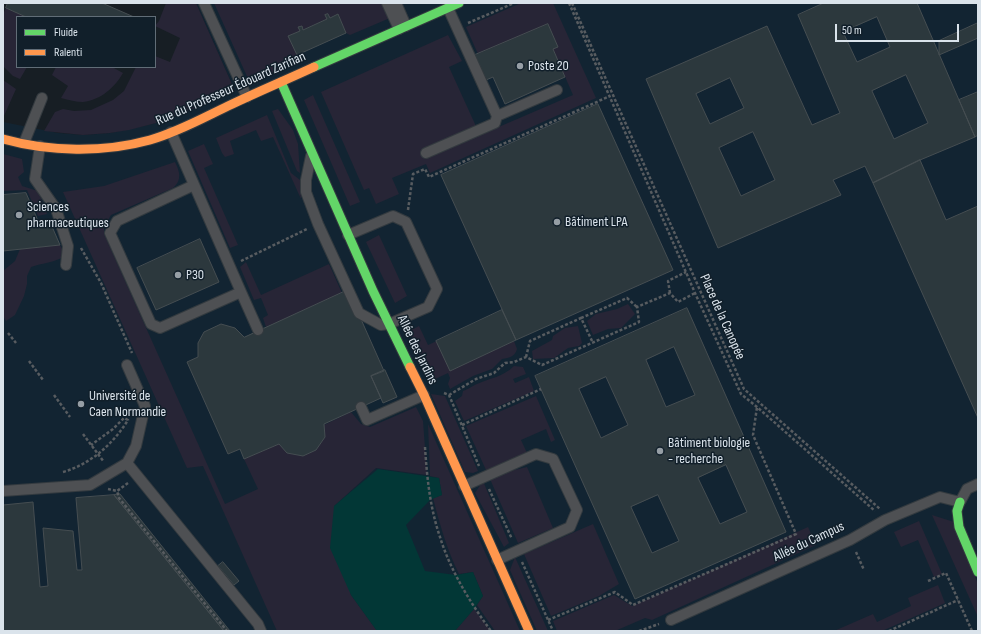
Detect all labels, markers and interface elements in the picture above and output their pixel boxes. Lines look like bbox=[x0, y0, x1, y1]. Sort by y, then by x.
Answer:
legend bbox=[16, 16, 156, 68]
scale bar bbox=[837, 16, 961, 42]
text: 50 m bbox=[842, 23, 862, 38]
text: Fluide bbox=[54, 25, 78, 40]
text: Ralenti bbox=[54, 45, 82, 60]
street label: Rue du Professeur Édouard Zarifian bbox=[154, 48, 308, 130]
place label: Poste 20 bbox=[528, 58, 569, 74]
marker: Poste 20 bbox=[515, 61, 525, 71]
place label: Sciences pharmaceutiques bbox=[27, 199, 109, 232]
marker: Sciences pharmaceutiques bbox=[14, 210, 24, 220]
place label: Bâtiment LPA bbox=[565, 214, 627, 230]
marker: Bâtiment LPA bbox=[552, 217, 562, 227]
place label: P30 bbox=[186, 267, 204, 283]
marker: P30 bbox=[173, 270, 183, 280]
street label: Place de la Canopée bbox=[696, 272, 748, 362]
street label: Allée des Jardins bbox=[393, 313, 441, 387]
place label: Université de Caen Normandie bbox=[89, 388, 166, 420]
marker: Université de Caen Normandie bbox=[76, 399, 86, 409]
place label: Bâtiment biologie - recherche bbox=[668, 435, 750, 468]
marker: Bâtiment biologie - recherche bbox=[655, 446, 665, 456]
street label: Allée du Campus bbox=[771, 518, 847, 566]

